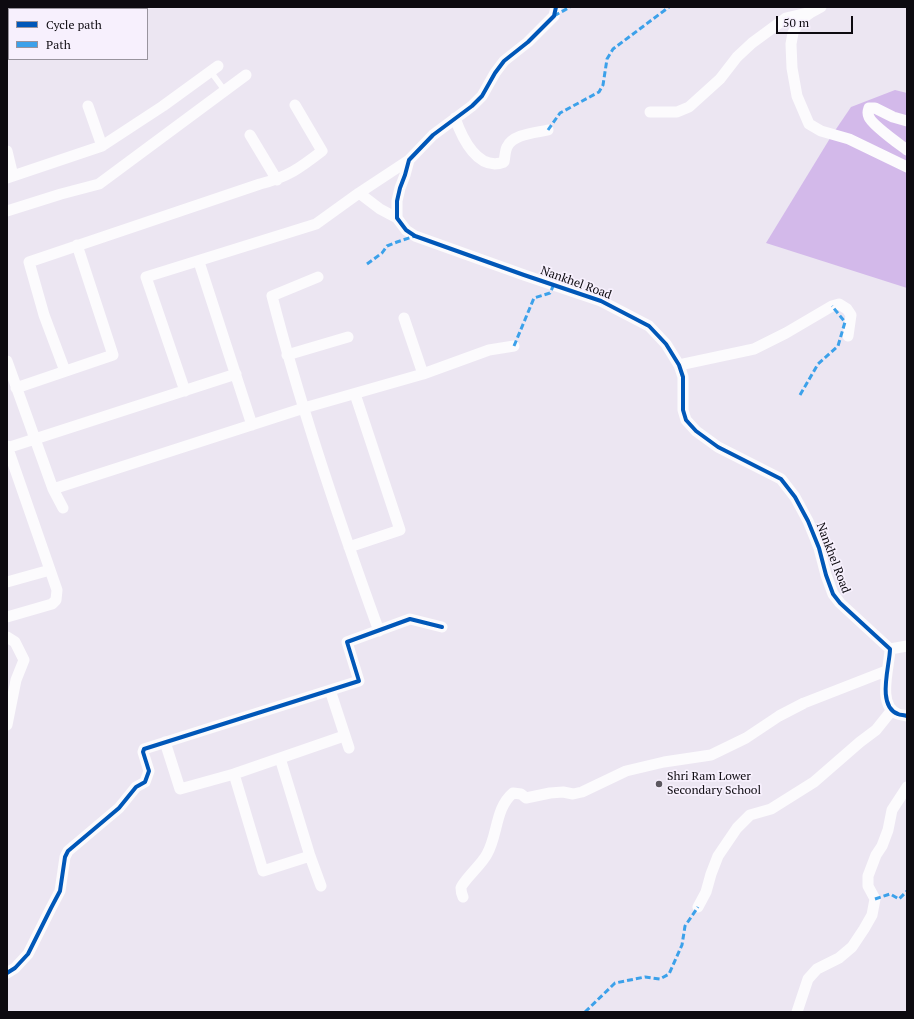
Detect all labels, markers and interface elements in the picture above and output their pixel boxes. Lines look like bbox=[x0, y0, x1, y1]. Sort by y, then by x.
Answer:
legend bbox=[8, 8, 148, 60]
scale bar bbox=[778, 8, 855, 34]
text: 50 m bbox=[783, 15, 809, 30]
text: Cycle path bbox=[46, 17, 102, 32]
text: Path bbox=[46, 37, 71, 52]
street label: Nankhel Road bbox=[539, 263, 613, 303]
street label: Nankhel Road bbox=[813, 521, 853, 595]
place label: Shri Ram Lower Secondary School bbox=[667, 770, 761, 798]
marker: Shri Ram Lower Secondary School bbox=[654, 779, 664, 789]

